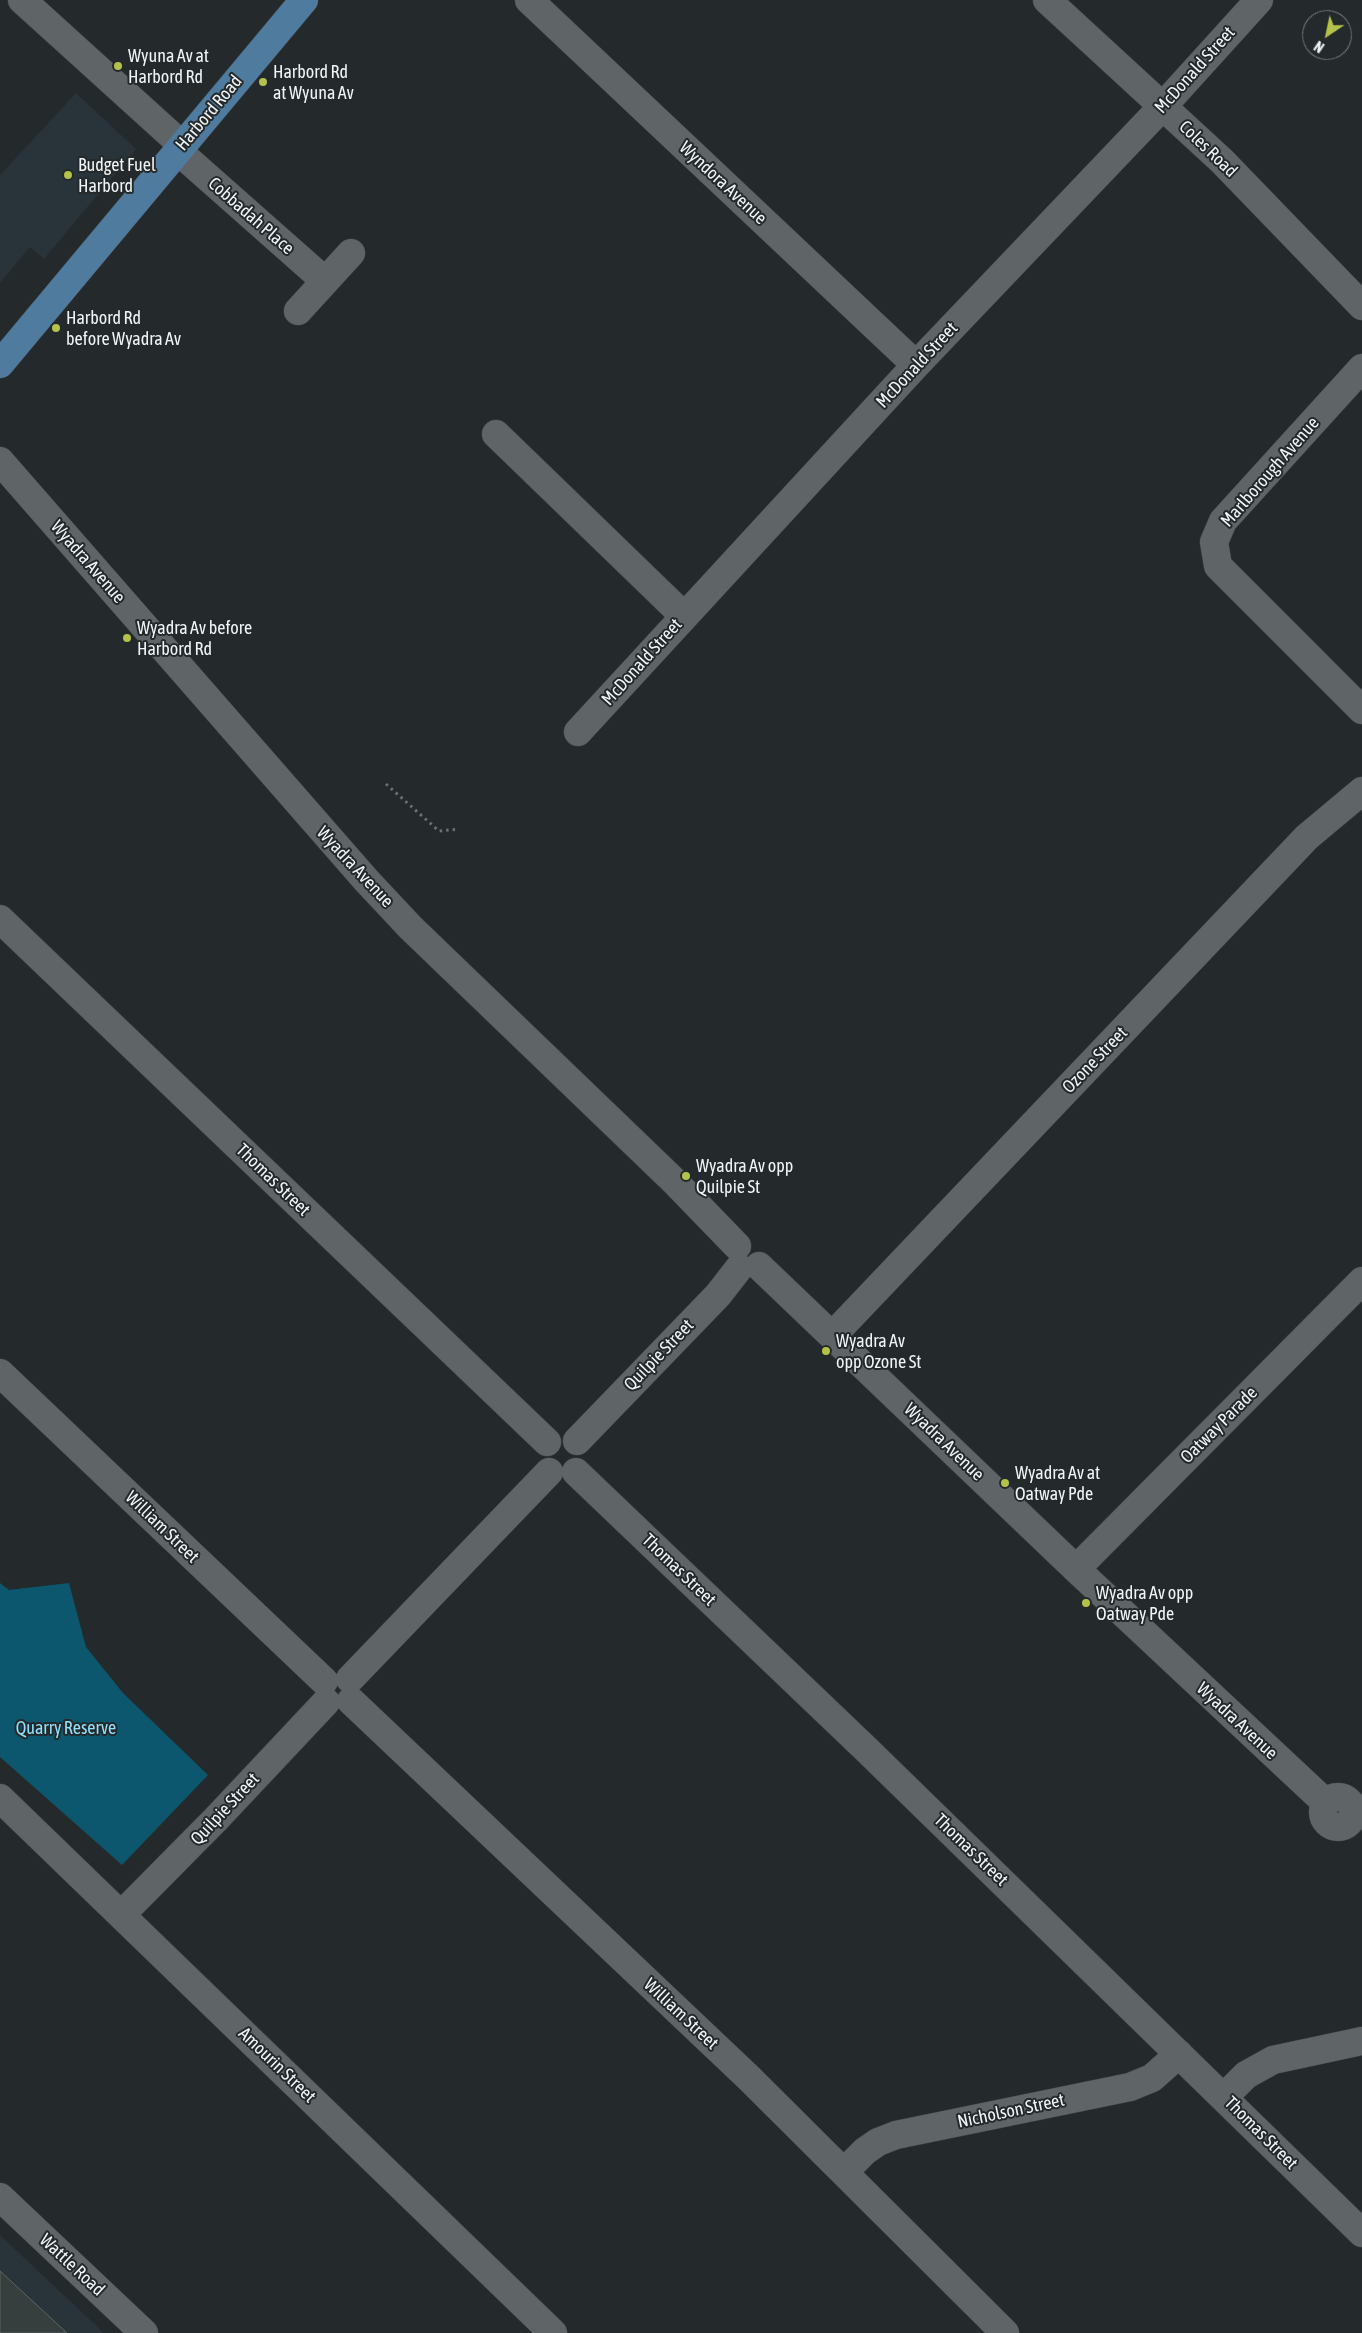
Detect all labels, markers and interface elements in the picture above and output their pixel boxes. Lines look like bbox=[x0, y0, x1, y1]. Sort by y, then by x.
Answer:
north arrow bbox=[1302, 10, 1352, 60]
street label: McDonald Street bbox=[1150, 22, 1240, 118]
text: N bbox=[1311, 38, 1327, 56]
place label: Wyuna Av at Harbord Rd bbox=[128, 45, 209, 88]
marker: Wyuna Av at Harbord Rd bbox=[112, 60, 124, 72]
place label: Harbord Rd at Wyuna Av bbox=[273, 61, 354, 104]
street label: Harbord Road bbox=[171, 71, 247, 155]
marker: Harbord Rd at Wyuna Av bbox=[257, 76, 269, 88]
street label: Coles Road bbox=[1174, 116, 1242, 182]
street label: Wyndora Avenue bbox=[675, 137, 771, 229]
place label: Budget Fuel Harbord bbox=[78, 154, 156, 196]
marker: Budget Fuel Harbord bbox=[62, 169, 74, 181]
street label: Cobbadah Place bbox=[204, 173, 298, 259]
place label: Harbord Rd before Wyadra Av bbox=[66, 307, 181, 350]
street label: McDonald Street bbox=[872, 318, 962, 412]
marker: Harbord Rd before Wyadra Av bbox=[50, 322, 62, 334]
street label: Marlborough Avenue bbox=[1216, 413, 1324, 531]
street label: Wyadra Avenue bbox=[46, 516, 130, 608]
street label: McDonald Street bbox=[597, 614, 687, 710]
place label: Wyadra Av before Harbord Rd bbox=[137, 617, 252, 660]
marker: Wyadra Av before Harbord Rd bbox=[121, 632, 133, 644]
street label: Wyadra Avenue bbox=[312, 822, 398, 912]
street label: Ozone Street bbox=[1058, 1022, 1132, 1098]
street label: Thomas Street bbox=[232, 1139, 314, 1221]
place label: Wyadra Av opp Quilpie St bbox=[696, 1155, 793, 1198]
marker: Wyadra Av opp Quilpie St bbox=[680, 1170, 692, 1182]
street label: Quilpie Street bbox=[620, 1315, 698, 1395]
place label: Wyadra Av opp Ozone St bbox=[836, 1330, 921, 1372]
marker: Wyadra Av opp Ozone St bbox=[820, 1345, 832, 1357]
street label: Oatway Parade bbox=[1176, 1382, 1262, 1468]
street label: Wyadra Avenue bbox=[900, 1399, 988, 1485]
place label: Wyadra Av at Oatway Pde bbox=[1015, 1462, 1100, 1505]
marker: Wyadra Av at Oatway Pde bbox=[999, 1477, 1011, 1489]
street label: William Street bbox=[121, 1487, 203, 1567]
street label: Thomas Street bbox=[638, 1529, 720, 1611]
place label: Wyadra Av opp Oatway Pde bbox=[1096, 1582, 1193, 1625]
marker: Wyadra Av opp Oatway Pde bbox=[1080, 1597, 1092, 1609]
street label: Wyadra Avenue bbox=[1192, 1678, 1282, 1764]
park label: Quarry Reserve bbox=[16, 1717, 116, 1739]
street label: Quilpie Street bbox=[186, 1768, 264, 1850]
street label: Thomas Street bbox=[930, 1809, 1012, 1891]
street label: William Street bbox=[639, 1974, 723, 2054]
street label: Amourin Street bbox=[234, 2023, 320, 2107]
street label: Nicholson Street bbox=[956, 2089, 1066, 2133]
street label: Thomas Street bbox=[1220, 2092, 1302, 2174]
street label: Wattle Road bbox=[35, 2230, 109, 2300]

